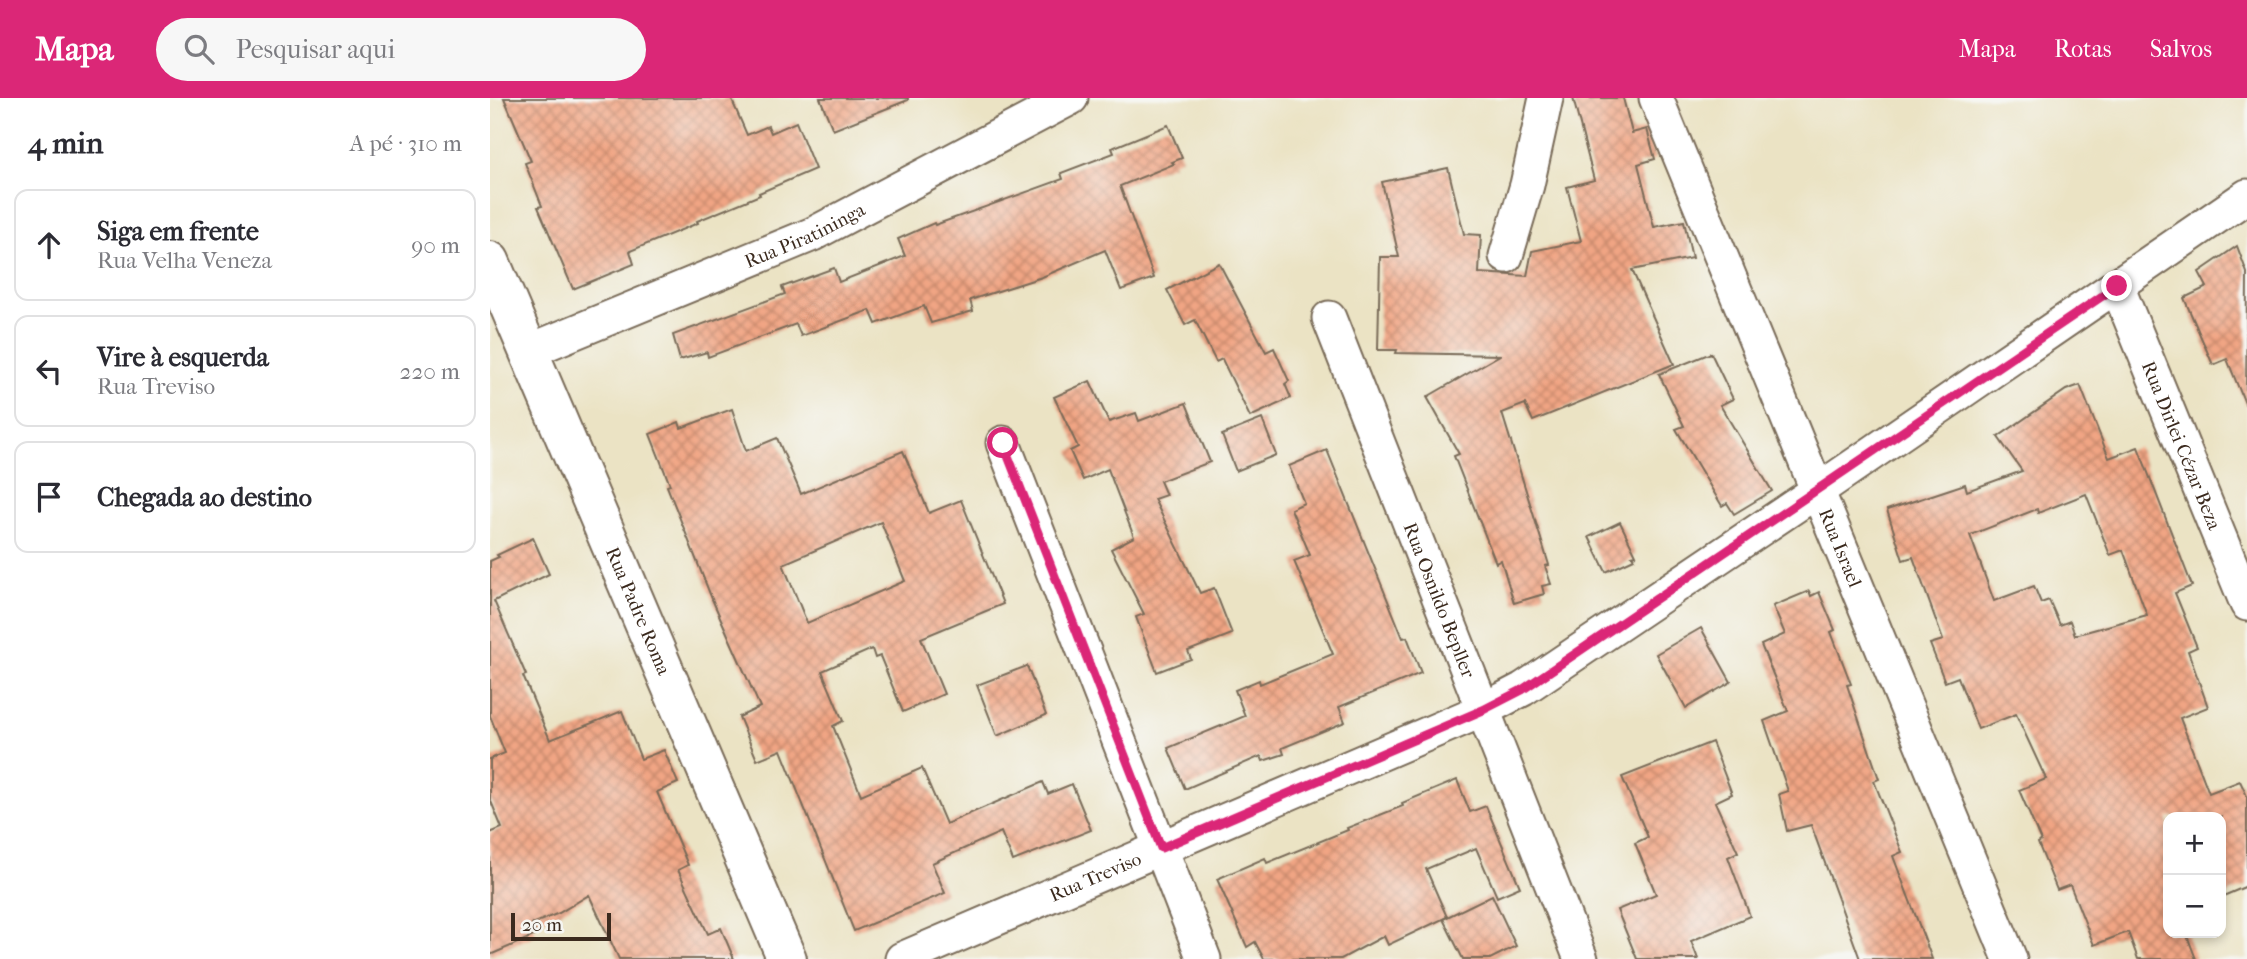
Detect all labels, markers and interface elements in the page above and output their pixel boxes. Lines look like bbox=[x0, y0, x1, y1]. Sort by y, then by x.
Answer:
search box bbox=[156, 18, 646, 81]
text: Mapa bbox=[35, 30, 114, 69]
icon: search bbox=[180, 30, 218, 68]
text: Pesquisar aqui bbox=[236, 34, 395, 65]
text: Mapa bbox=[1959, 35, 2016, 63]
text: Rotas bbox=[2054, 35, 2112, 63]
text: Salvos bbox=[2150, 35, 2212, 63]
text: 4 min bbox=[28, 126, 103, 161]
text: A pé · 310 m bbox=[350, 130, 462, 157]
street label: Rua Piratininga bbox=[741, 199, 869, 273]
text: Siga em frente bbox=[97, 216, 259, 247]
icon: ahead bbox=[30, 226, 68, 264]
text: 90 m bbox=[411, 232, 460, 259]
text: Rua Velha Veneza bbox=[97, 247, 272, 274]
route end bbox=[2101, 270, 2132, 301]
text: Vire à esquerda bbox=[97, 342, 269, 373]
icon: left bbox=[30, 352, 68, 390]
text: 220 m bbox=[400, 358, 460, 385]
street label: Rua Dirlei Cézar Beza bbox=[2137, 358, 2225, 533]
text: Rua Treviso bbox=[97, 373, 215, 400]
route start bbox=[987, 427, 1018, 458]
icon: arrive bbox=[30, 478, 68, 516]
text: Chegada ao destino bbox=[97, 482, 312, 513]
street label: Rua Israel bbox=[1814, 505, 1866, 590]
street label: Rua Osnildo Bepller bbox=[1399, 520, 1480, 682]
street label: Rua Padre Roma bbox=[601, 544, 675, 678]
map controls bbox=[2163, 812, 2226, 938]
button: + bbox=[2163, 812, 2226, 875]
street label: Rua Treviso bbox=[1046, 848, 1145, 907]
button: − bbox=[2163, 875, 2226, 938]
scale bar bbox=[511, 910, 611, 942]
text: 20 m bbox=[522, 914, 562, 936]

